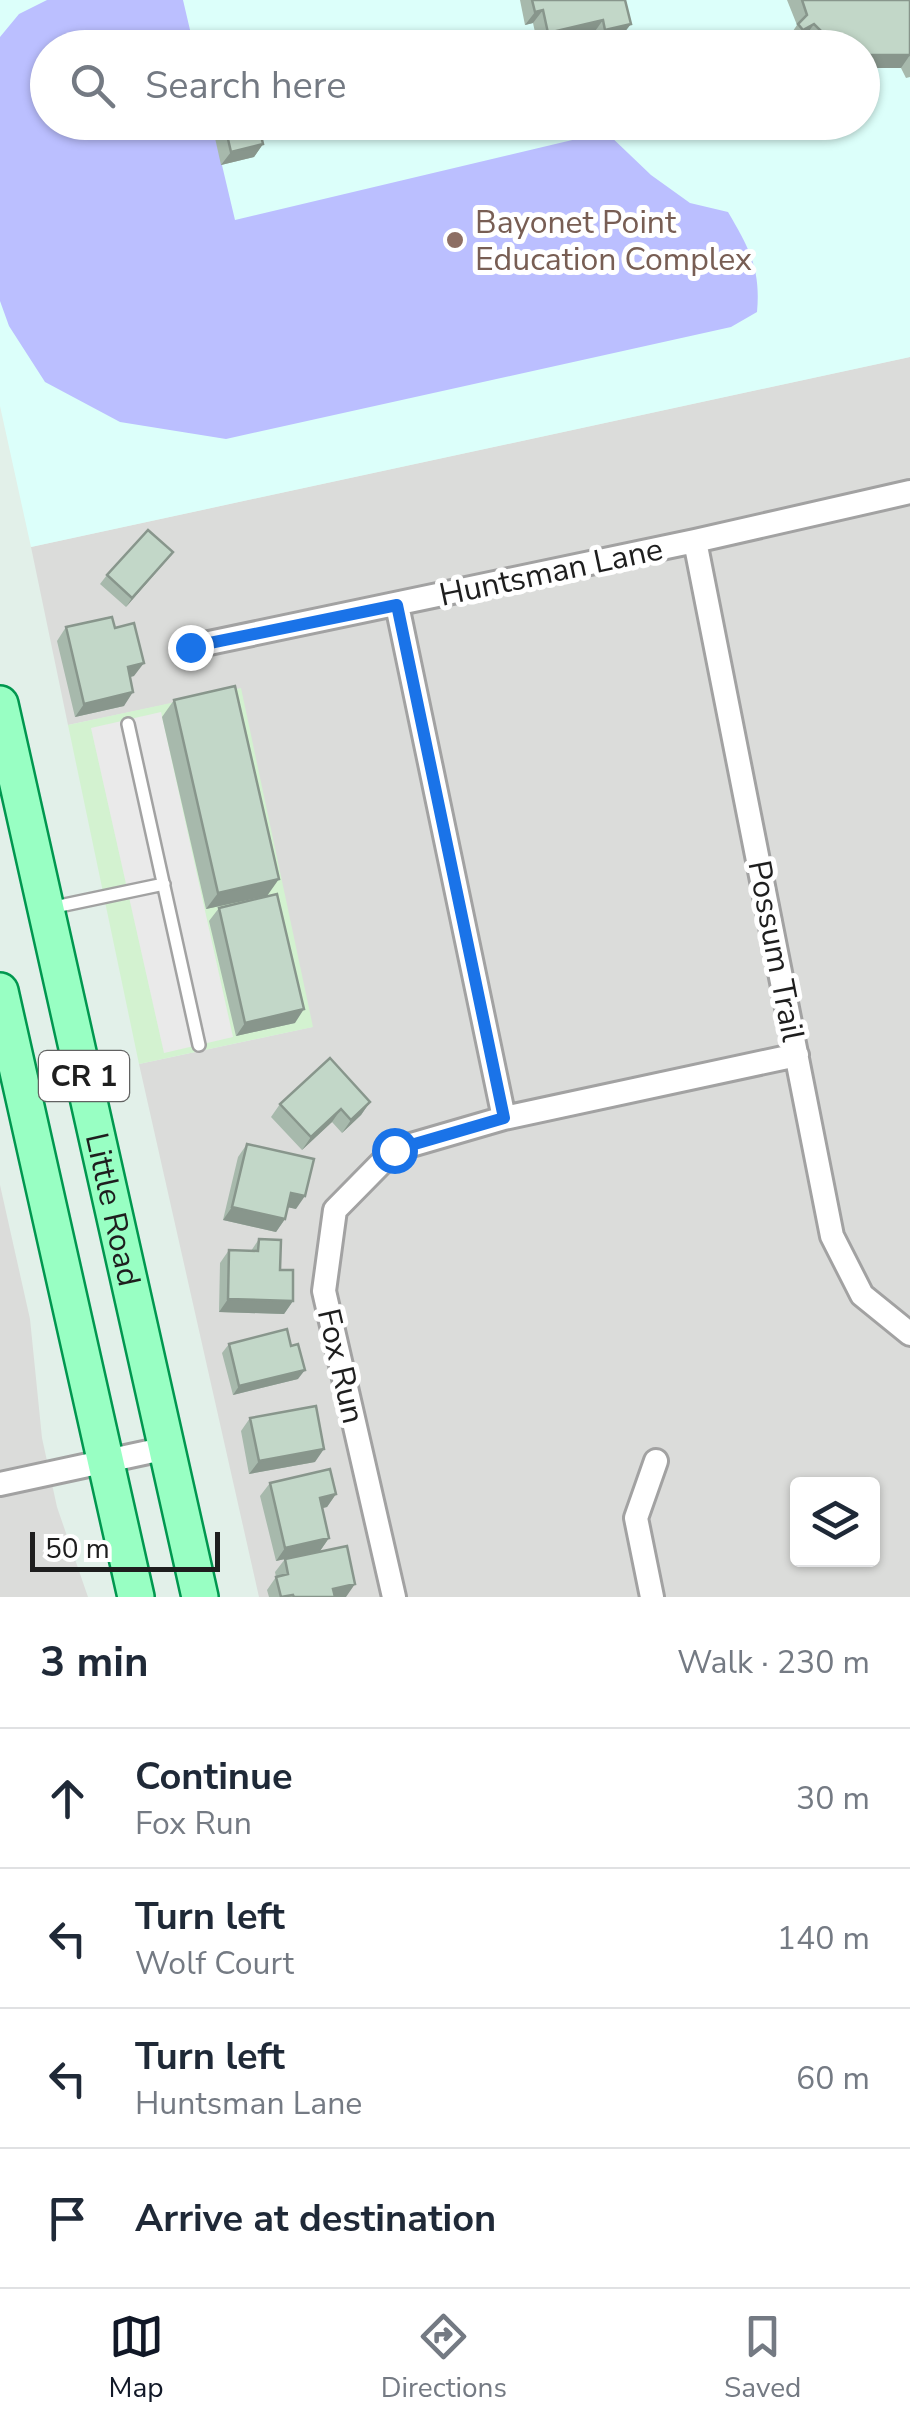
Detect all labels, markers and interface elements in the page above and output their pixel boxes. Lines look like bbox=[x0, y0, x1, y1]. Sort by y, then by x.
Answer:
search box bbox=[30, 30, 880, 140]
icon: search bbox=[65, 58, 120, 113]
text: Search here bbox=[145, 60, 346, 111]
place label: Bayonet Point Education Complex bbox=[475, 201, 752, 281]
marker: Bayonet Point Education Complex bbox=[444, 229, 466, 251]
street label: Huntsman Lane bbox=[435, 527, 667, 617]
route end bbox=[168, 625, 214, 671]
street label: Possum Trail bbox=[737, 857, 815, 1046]
road number: CR 1 bbox=[39, 1051, 129, 1101]
route start bbox=[372, 1128, 418, 1174]
street label: Little Road bbox=[75, 1129, 151, 1290]
street label: Fox Run bbox=[307, 1304, 375, 1428]
map controls bbox=[790, 1477, 880, 1567]
button: layers bbox=[790, 1477, 880, 1567]
scale bar bbox=[30, 1527, 220, 1572]
text: 50 m bbox=[45, 1530, 110, 1568]
text: 3 min bbox=[40, 1634, 149, 1691]
text: Walk · 230 m bbox=[677, 1641, 870, 1684]
text: Continue bbox=[135, 1751, 293, 1802]
icon: ahead bbox=[40, 1771, 95, 1826]
text: 30 m bbox=[796, 1777, 870, 1820]
text: Fox Run bbox=[135, 1802, 252, 1845]
text: Turn left bbox=[135, 1891, 285, 1942]
icon: left bbox=[40, 1911, 95, 1966]
text: 140 m bbox=[777, 1917, 870, 1960]
text: Wolf Court bbox=[135, 1942, 294, 1985]
text: Turn left bbox=[135, 2031, 285, 2082]
icon: left bbox=[40, 2051, 95, 2106]
text: 60 m bbox=[796, 2057, 870, 2100]
text: Huntsman Lane bbox=[135, 2082, 362, 2125]
icon: arrive bbox=[40, 2191, 95, 2246]
text: Arrive at destination bbox=[135, 2193, 496, 2244]
tab: Map bbox=[109, 2309, 164, 2407]
tab: Directions bbox=[381, 2309, 507, 2407]
tab: Saved bbox=[724, 2309, 801, 2407]

